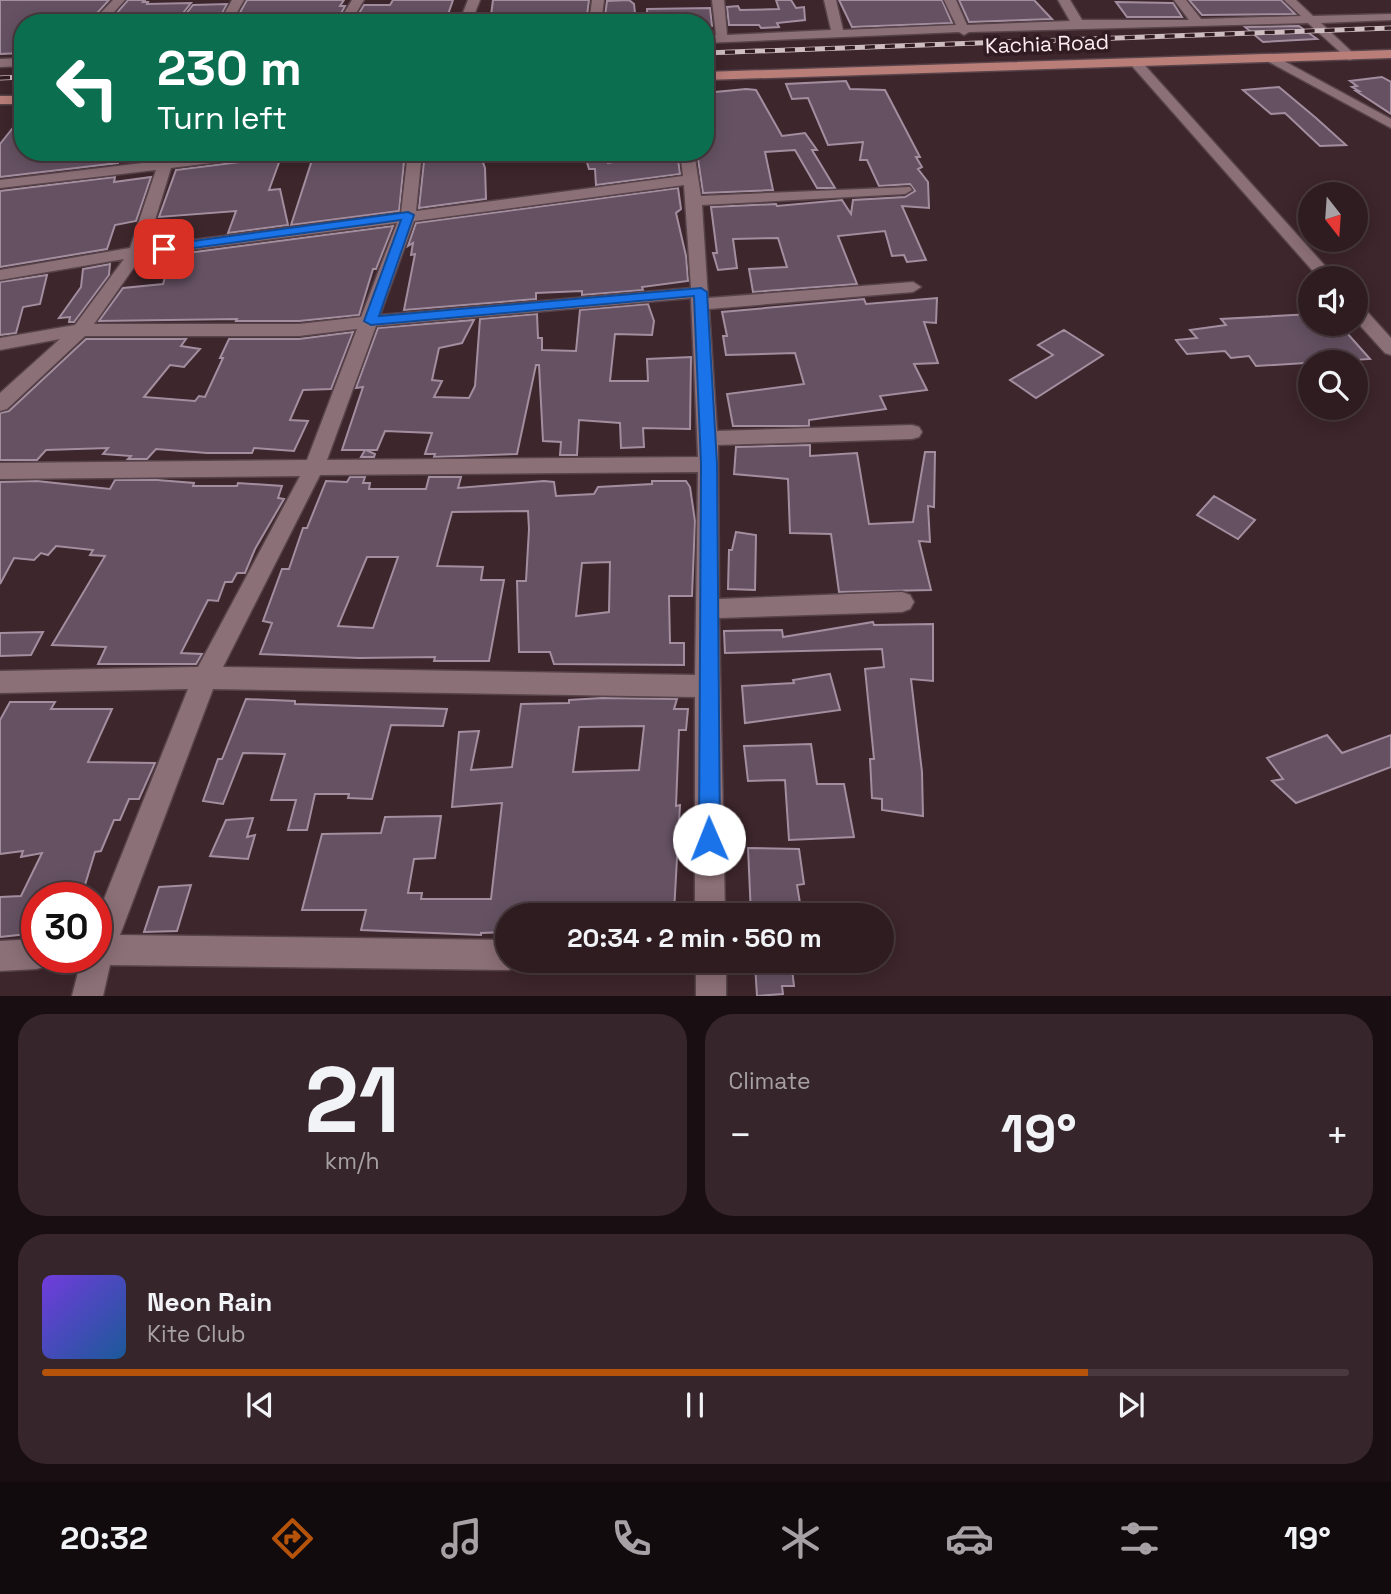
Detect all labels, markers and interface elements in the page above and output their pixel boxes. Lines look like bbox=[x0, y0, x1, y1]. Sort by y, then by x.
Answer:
street label: Kachia Road bbox=[984, 28, 1110, 59]
text: 230 m bbox=[157, 37, 302, 99]
icon: left bbox=[42, 42, 133, 133]
text: Turn left bbox=[157, 98, 287, 138]
north arrow bbox=[1298, 182, 1368, 252]
map controls bbox=[1298, 182, 1368, 420]
pin bbox=[134, 219, 194, 279]
icon: arrive bbox=[145, 230, 183, 268]
button: sound bbox=[1298, 266, 1368, 336]
button: search bbox=[1298, 350, 1368, 420]
position arrow bbox=[672, 802, 746, 876]
speed limit sign: 30 bbox=[21, 882, 112, 973]
text: 20:34 · 2 min · 560 m bbox=[567, 921, 822, 955]
text: 21 bbox=[305, 1042, 400, 1159]
text: Climate bbox=[729, 1066, 811, 1096]
text: 19° bbox=[1001, 1101, 1077, 1167]
text: − bbox=[729, 1111, 752, 1159]
text: + bbox=[1325, 1111, 1349, 1159]
text: km/h bbox=[325, 1146, 380, 1176]
text: Neon Rain bbox=[147, 1285, 272, 1319]
text: Kite Club bbox=[147, 1319, 246, 1349]
icon: previous bbox=[241, 1386, 279, 1424]
icon: pause bbox=[676, 1386, 714, 1424]
icon: next bbox=[1112, 1386, 1150, 1424]
icon: directions bbox=[268, 1514, 317, 1563]
icon: music bbox=[437, 1514, 486, 1563]
icon: phone bbox=[607, 1514, 656, 1563]
icon: climate bbox=[776, 1514, 825, 1563]
icon: car bbox=[945, 1514, 994, 1563]
icon: filters bbox=[1115, 1514, 1164, 1563]
text: 20:32 bbox=[60, 1518, 148, 1558]
text: 19° bbox=[1284, 1518, 1331, 1558]

